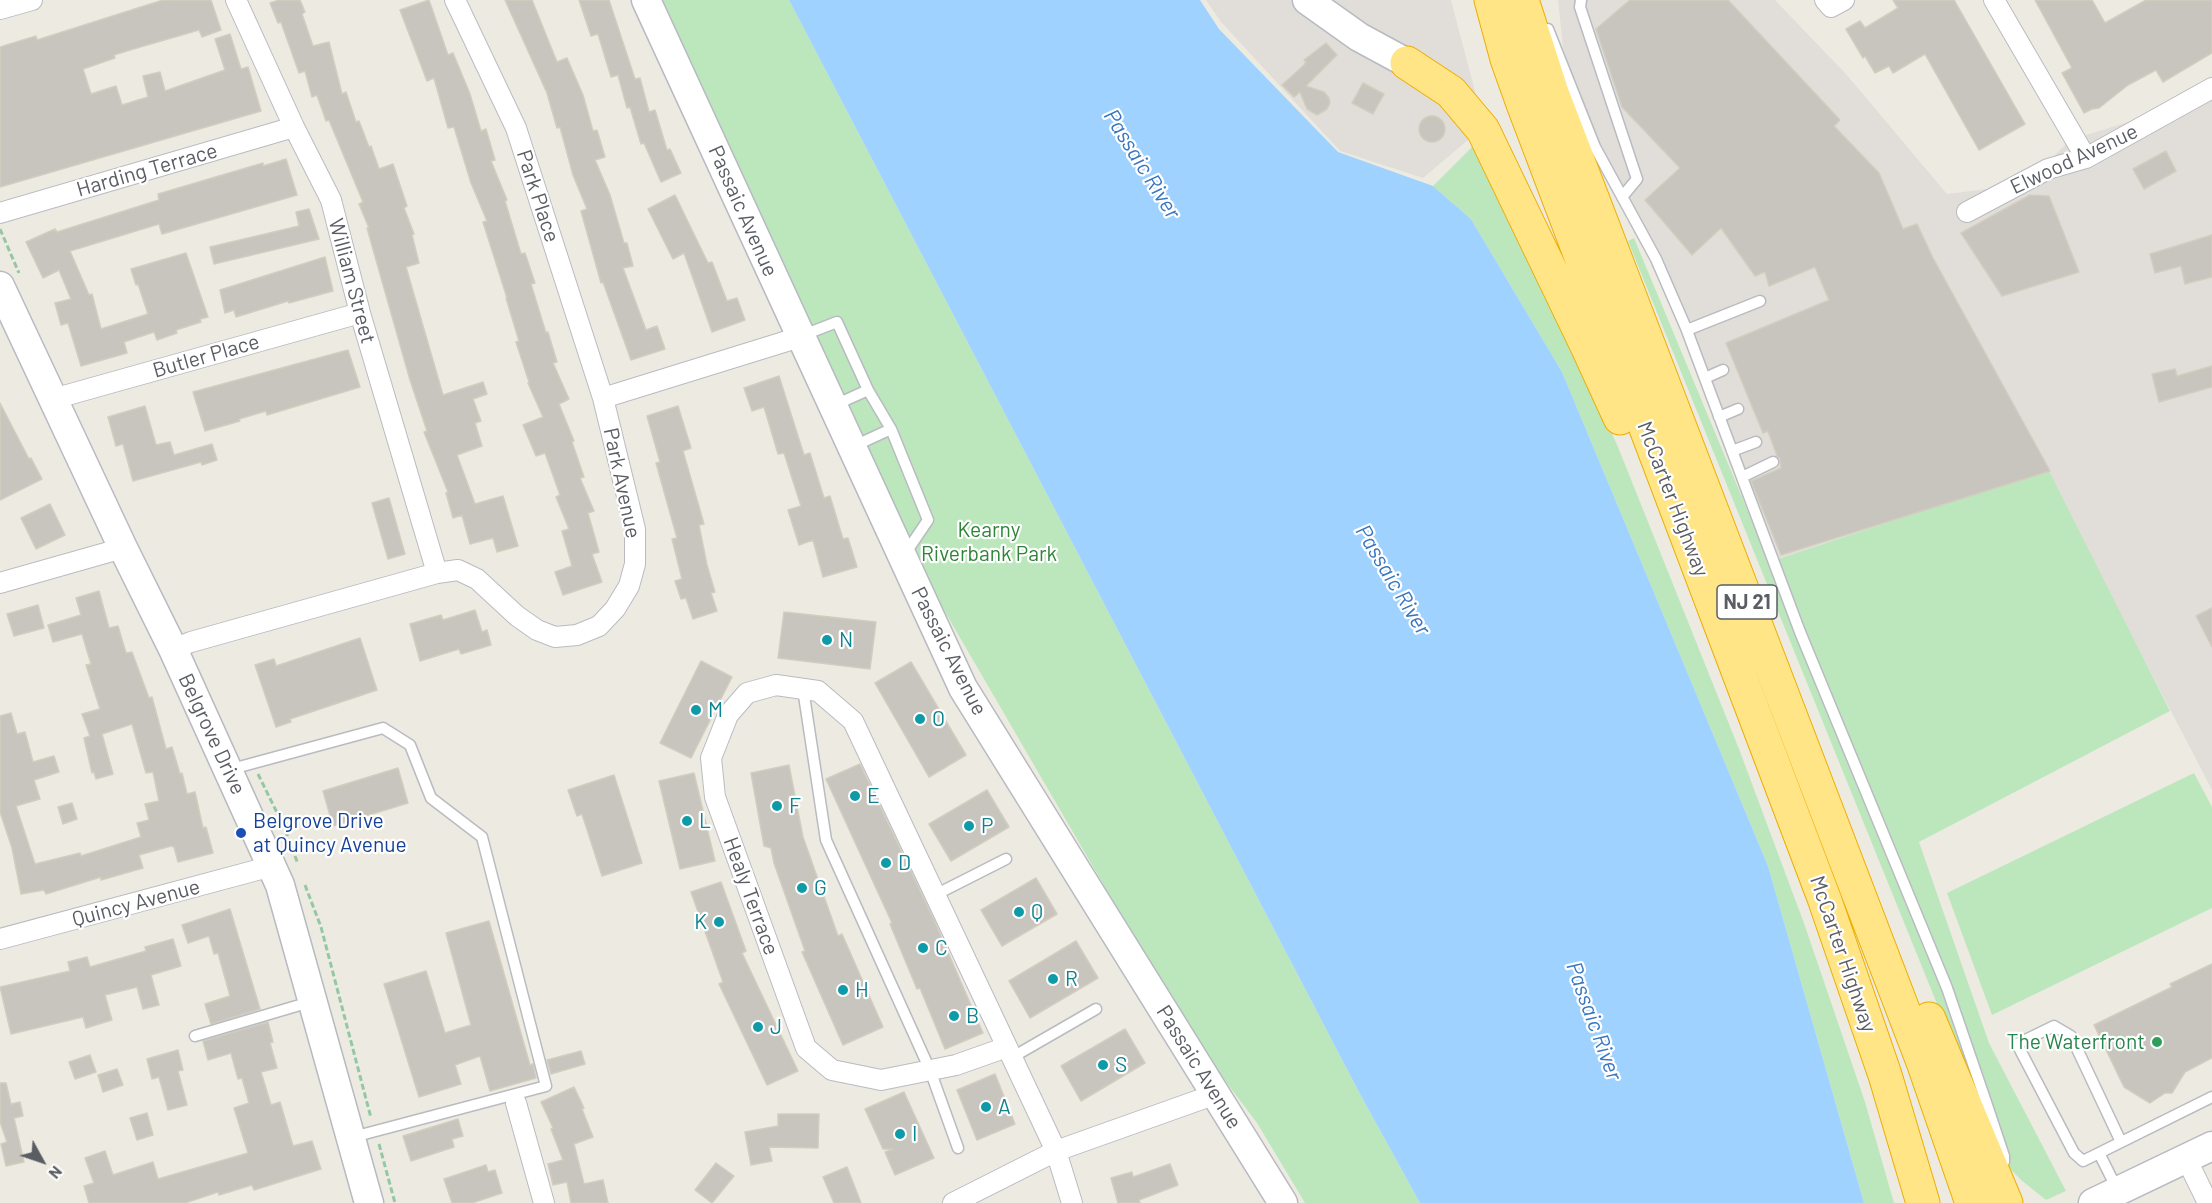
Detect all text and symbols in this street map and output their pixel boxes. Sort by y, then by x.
water label: Passaic River [1098,104,1186,224]
street label: Elwood Avenue [2006,119,2142,199]
street label: Harding Terrace [74,138,220,202]
street label: Passaic Avenue [703,142,783,280]
street label: Park Place [511,147,565,245]
street label: William Street [323,216,381,346]
street label: Butler Place [150,329,262,383]
street label: McCarter Highway [1632,418,1714,580]
street label: Park Avenue [598,426,646,540]
park label: Kearny Riverbank Park [921,517,1057,567]
water label: Passaic River [1350,520,1436,640]
street label: Passaic Avenue [906,582,992,720]
road number: NJ 21 [1717,585,1777,619]
place label: N [839,627,853,653]
marker: N [820,633,834,647]
street label: Belgrove Drive [173,669,251,799]
place label: M [708,697,723,723]
marker: M [689,703,703,717]
place label: O [932,706,945,732]
marker: O [913,712,927,726]
place label: E [867,783,880,809]
marker: E [848,789,862,803]
place label: F [789,793,801,819]
marker: F [770,799,784,813]
place label: Belgrove Drive at Quincy Avenue [253,808,407,858]
place label: L [699,808,711,834]
place label: P [981,813,993,839]
marker: L [680,814,694,828]
marker: P [962,819,976,833]
marker: Belgrove Drive at Quincy Avenue [234,826,248,840]
street label: Healy Terrace [718,833,784,959]
place label: D [898,850,911,876]
marker: D [879,856,893,870]
street label: McCarter Highway [1804,872,1882,1036]
street label: Quincy Avenue [69,874,203,932]
place label: G [814,875,827,901]
marker: G [795,881,809,895]
place label: Q [1031,899,1043,925]
marker: Q [1012,905,1026,919]
place label: K [694,909,707,935]
marker: K [712,915,726,929]
place label: C [935,935,948,961]
marker: C [916,941,930,955]
water label: Passaic River [1560,958,1628,1084]
place label: R [1065,966,1078,992]
marker: R [1046,972,1060,986]
place label: H [855,977,869,1003]
marker: H [836,983,850,997]
street label: Passaic Avenue [1151,1001,1247,1133]
place label: B [966,1003,979,1029]
marker: B [947,1009,961,1023]
place label: J [770,1014,782,1040]
marker: J [751,1020,765,1034]
place label: The Waterfront [2007,1029,2145,1055]
marker: The Waterfront [2150,1035,2164,1049]
place label: S [1115,1052,1127,1078]
marker: S [1096,1058,1110,1072]
place label: A [998,1094,1011,1120]
marker: A [979,1100,993,1114]
place label: I [912,1121,917,1147]
marker: I [893,1127,907,1141]
north arrow [12,1131,72,1191]
text: N [45,1163,67,1183]

